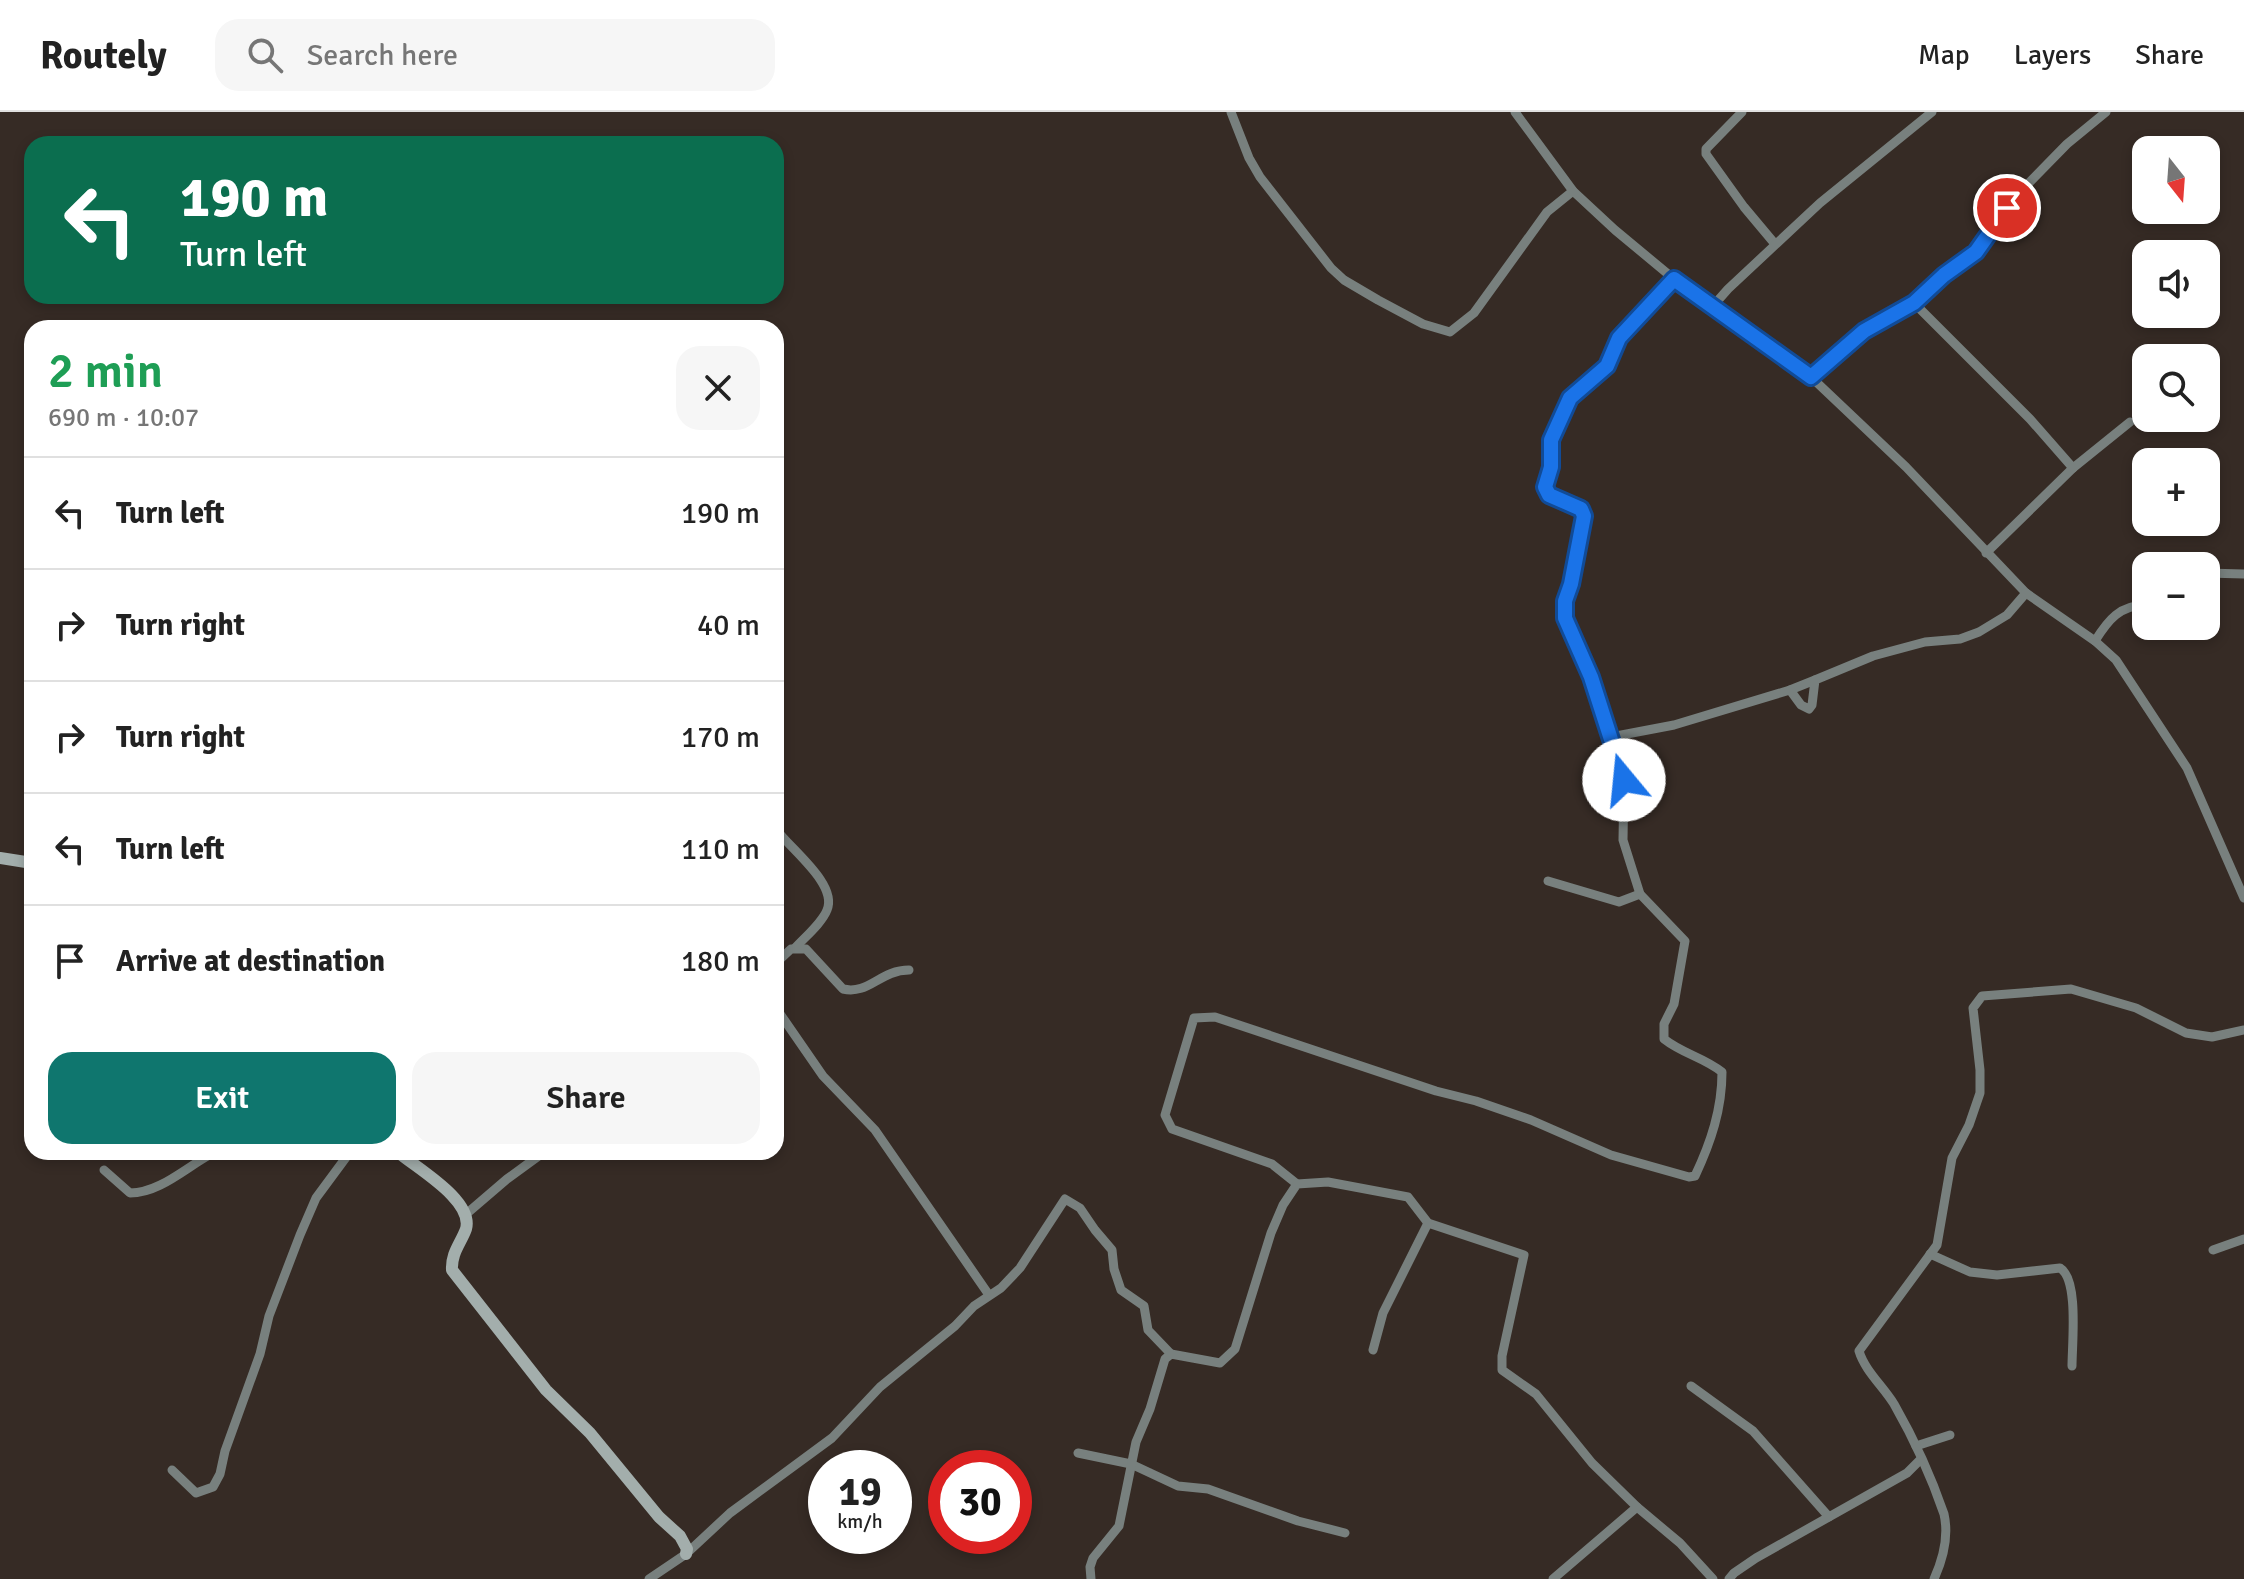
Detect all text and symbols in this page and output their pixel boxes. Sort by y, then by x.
search box [215,19,775,91]
text: Routely [40,32,167,79]
icon: search [243,33,287,77]
text: Search here [307,37,458,74]
text: Map [1918,38,1970,72]
text: Layers [2014,38,2091,72]
text: Share [2135,38,2204,72]
north arrow [2132,136,2220,224]
map controls [2132,136,2220,640]
text: 190 m [180,163,328,232]
icon: left [48,168,152,272]
pin [1973,174,2041,242]
icon: arrive [1985,186,2029,230]
text: Turn left [180,232,307,277]
button: sound [2132,240,2220,328]
text: 2 min [48,342,163,401]
button: search [2132,344,2220,432]
button: close [676,346,760,430]
text: 690 m · 10:07 [48,402,199,434]
button: + [2132,448,2220,536]
icon: left [48,491,92,535]
text: Turn left [116,495,225,532]
text: 190 m [681,495,760,532]
button: − [2132,552,2220,640]
icon: right [48,603,92,647]
text: Turn right [116,607,245,644]
text: 40 m [697,607,760,644]
icon: right [48,715,92,759]
text: Turn right [116,719,245,756]
text: 170 m [681,719,760,756]
position arrow [1582,738,1666,822]
icon: left [48,827,92,871]
text: Turn left [116,831,225,868]
text: 110 m [681,831,760,868]
icon: arrive [48,939,92,983]
text: Arrive at destination [116,943,385,980]
text: 180 m [681,943,760,980]
button: Exit [48,1052,396,1144]
button: Share [412,1052,760,1144]
speed limit sign: 30 [928,1450,1032,1554]
text: 19 [838,1467,882,1517]
text: km/h [837,1509,883,1534]

